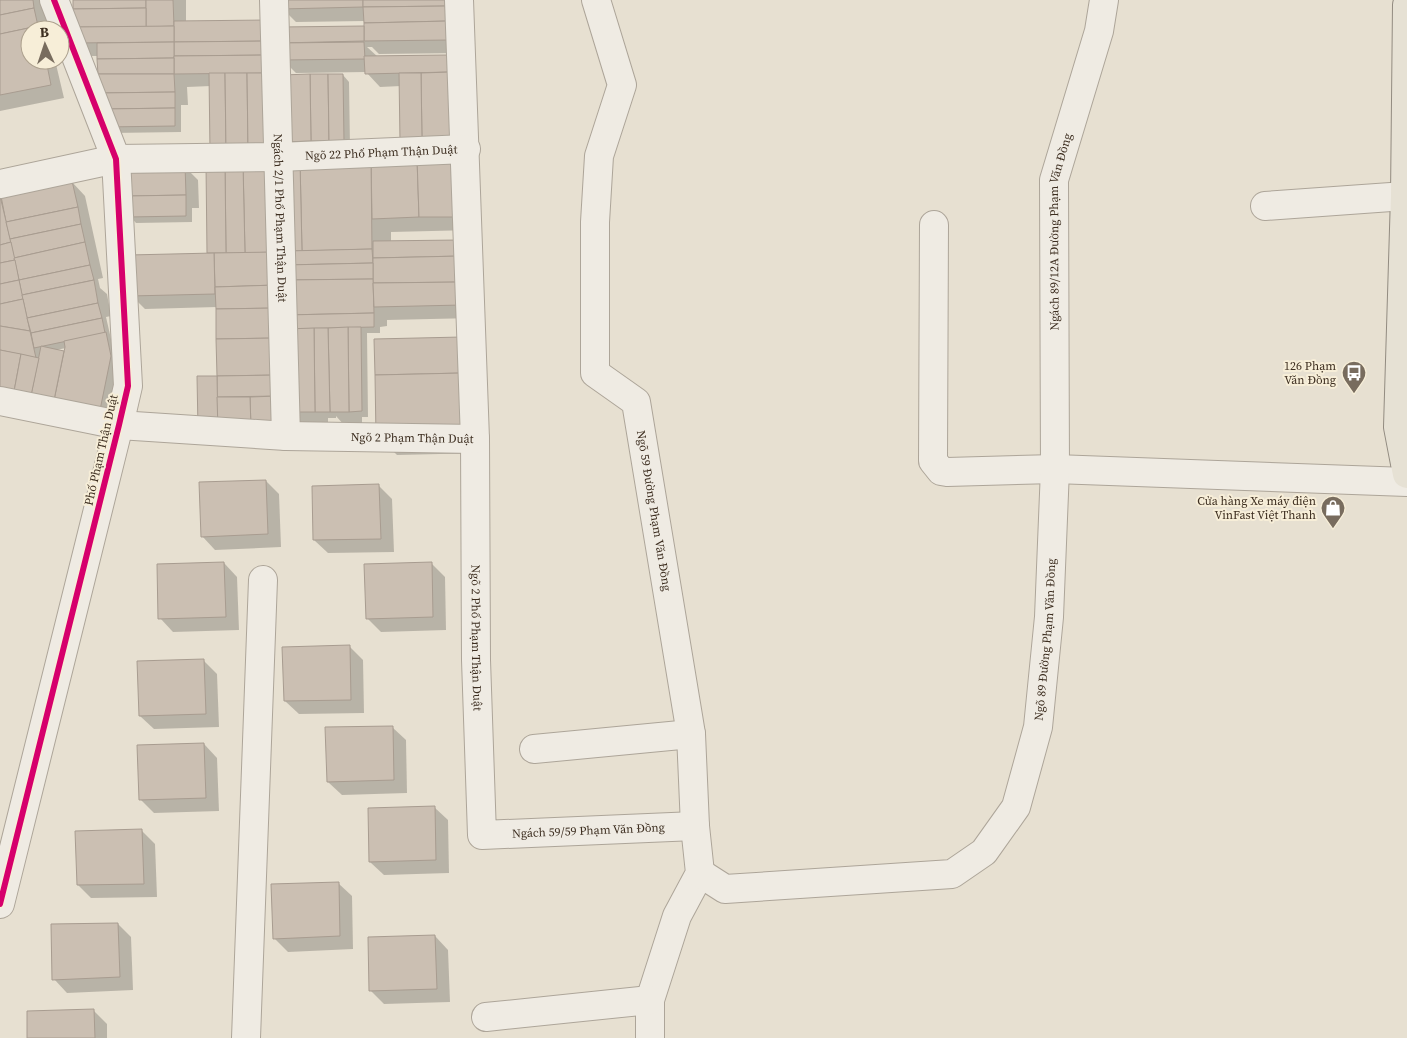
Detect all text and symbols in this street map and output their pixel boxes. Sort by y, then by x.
north arrow [20,20,70,70]
text: B [39,22,49,42]
street label: Ngách 89/12A Đường Phạm Văn Đồng [1045,131,1076,330]
street label: Ngách 2/1 Phố Phạm Thận Duật [270,133,290,303]
street label: Ngõ 22 Phố Phạm Thận Duật [305,141,458,164]
place label: 126 Phạm Văn Đồng [1284,358,1336,388]
bus stop icon: 126 Phạm Văn Đồng [1341,360,1367,394]
street label: Phố Phạm Thận Duật [80,393,122,507]
street label: Ngõ 2 Phạm Thận Duật [351,429,474,447]
street label: Ngõ 59 Đường Phạm Văn Đồng [633,429,675,592]
place label: Cửa hàng Xe máy điện VinFast Việt Thanh [1197,493,1316,523]
shop icon: Cửa hàng Xe máy điện VinFast Việt Thanh [1320,495,1346,529]
street label: Ngõ 89 Đường Phạm Văn Đồng [1031,558,1059,721]
street label: Ngõ 2 Phố Phạm Thận Duật [468,564,486,711]
street label: Ngách 59/59 Phạm Văn Đồng [512,819,665,842]

